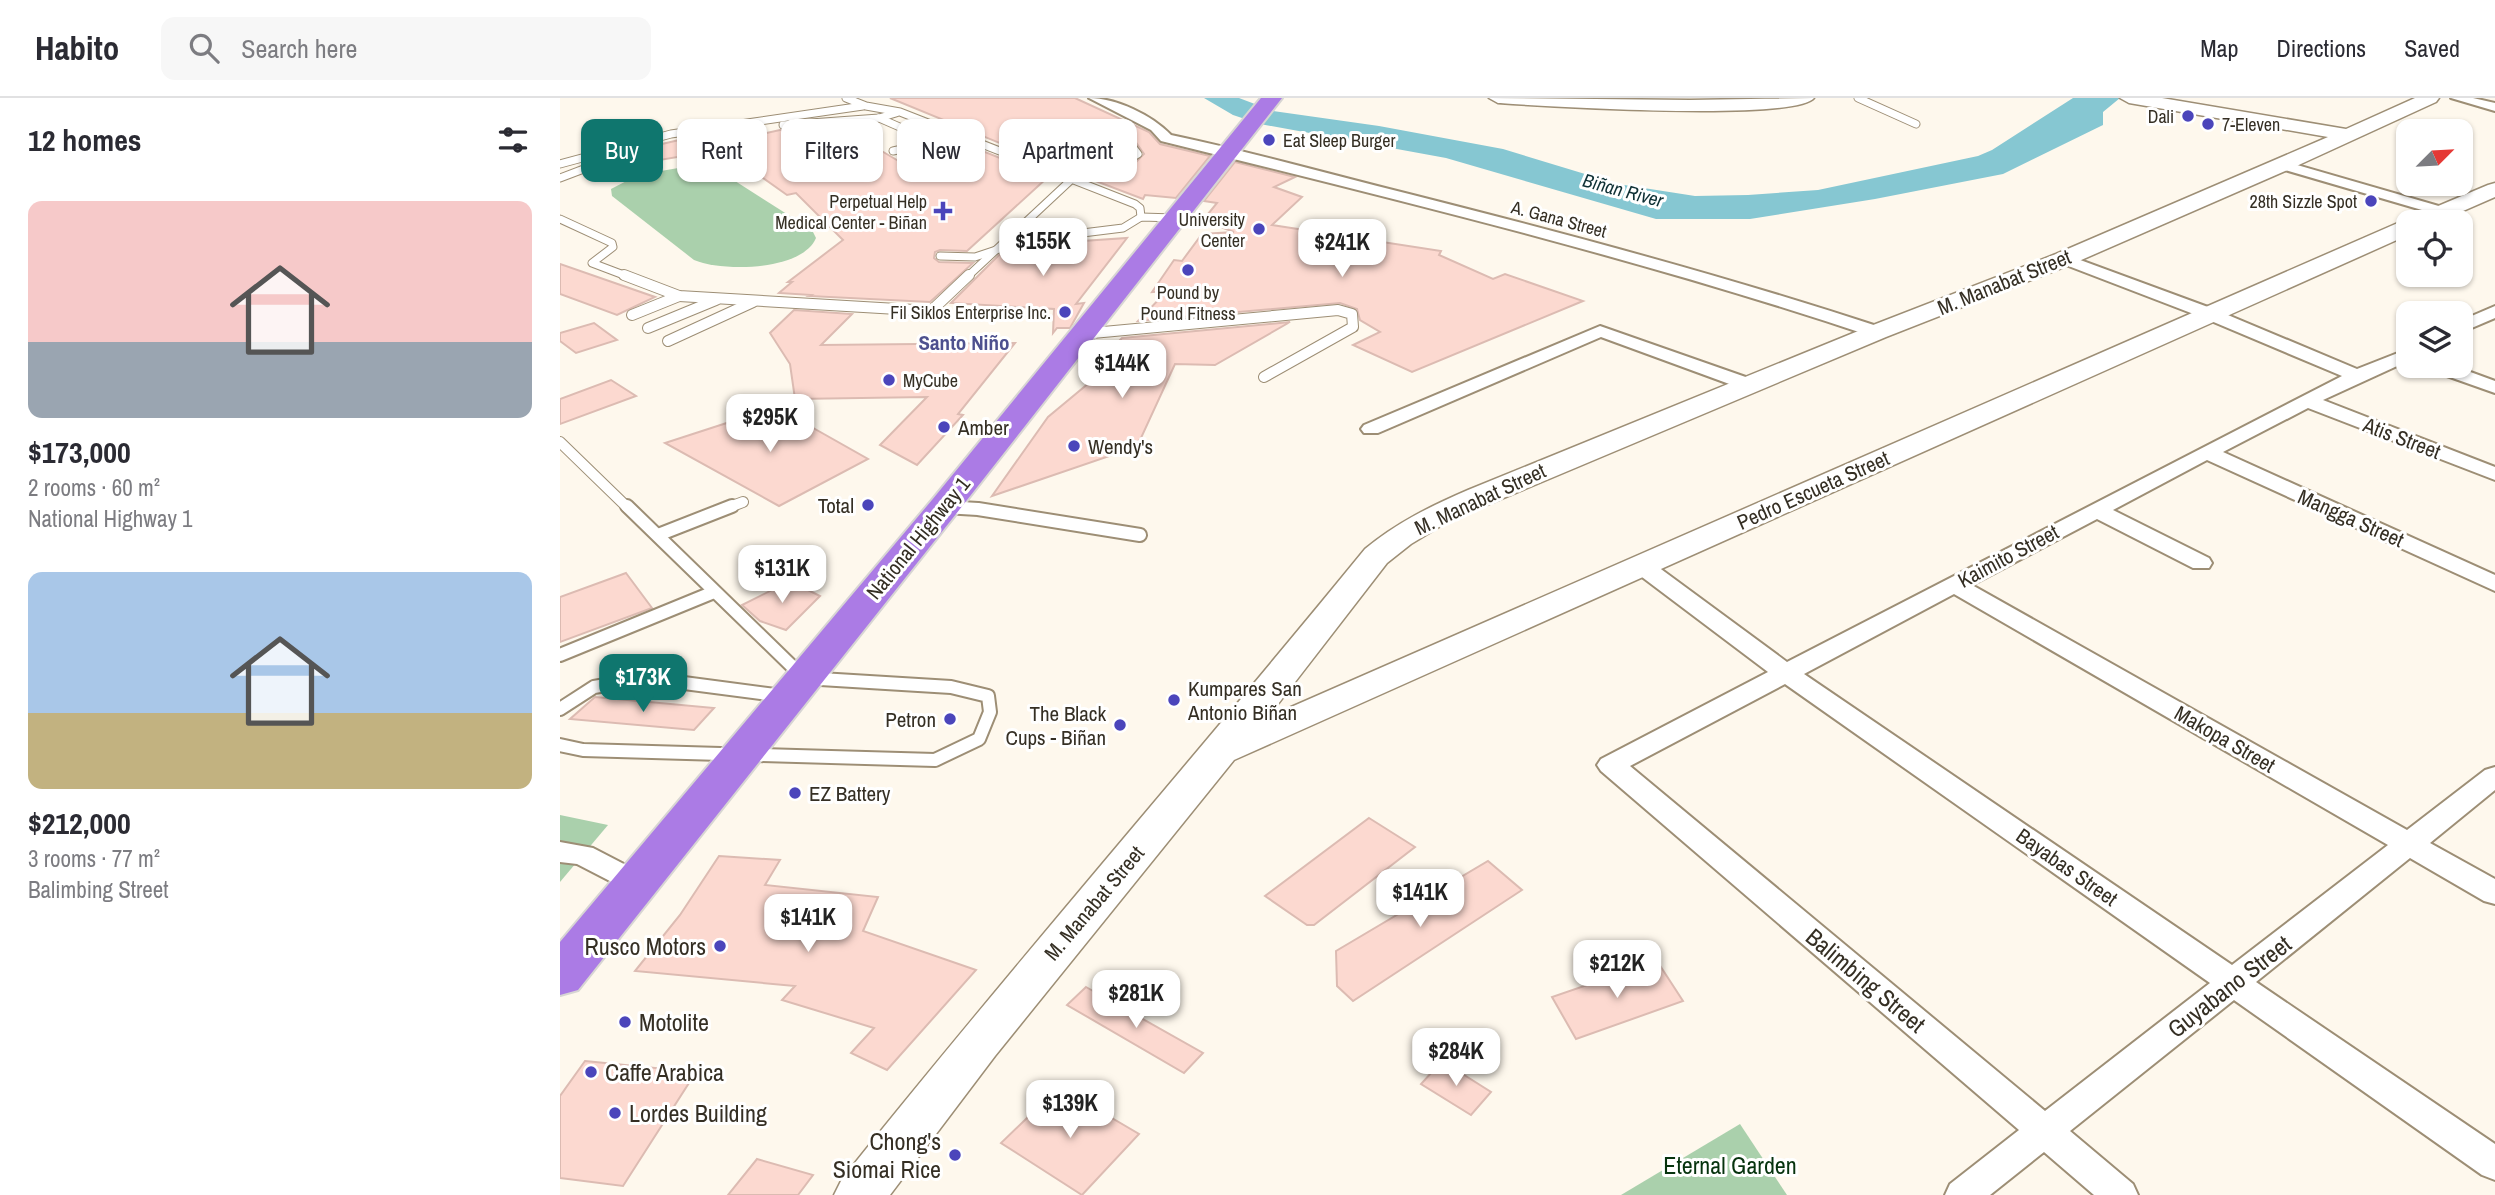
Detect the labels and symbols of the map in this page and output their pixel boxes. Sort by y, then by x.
place label: Dali [2148,104,2174,129]
marker: Dali [2180,108,2196,124]
place label: 7-Eleven [2222,112,2280,137]
marker: 7-Eleven [2200,116,2216,132]
north arrow [2396,119,2473,196]
place label: Eat Sleep Burger [1283,128,1395,153]
marker: Eat Sleep Burger [1261,132,1277,148]
water label: Biñan River [1580,167,1667,213]
place label: Perpetual Help Medical Center - Biñan [775,189,927,235]
place label: 28th Sizzle Spot [2250,189,2357,214]
marker: 28th Sizzle Spot [2363,193,2379,209]
street label: A. Gana Street [1508,194,1609,244]
marker: Perpetual Help Medical Center - Biñan [933,201,953,221]
place label: University Center [1179,207,1246,253]
pin: $155K [994,218,1092,278]
pin: $241K [1293,220,1391,279]
marker: University Center [1251,221,1267,237]
street label: M. Manabat Street [1933,242,2075,322]
marker: Pound by Pound Fitness [1180,262,1196,278]
place label: Pound by Pound Fitness [1140,280,1236,326]
place label: Fil Siklos Enterprise Inc. [890,300,1051,325]
marker: Fil Siklos Enterprise Inc. [1057,304,1073,320]
district label: Santo Niño [919,328,1009,357]
pin: $144K [1073,341,1171,400]
place label: MyCube [903,368,958,393]
marker: MyCube [881,372,897,388]
pin: $295K [721,394,819,454]
street label: Atis Street [2358,410,2445,466]
place label: Amber [957,413,1009,442]
marker: Amber [936,419,952,435]
place label: Wendy's [1088,432,1153,461]
marker: Wendy's [1066,438,1082,454]
street label: Pedro Escueta Street [1732,443,1894,537]
street label: M. Manabat Street [1410,456,1551,542]
street label: National Highway 1 [859,470,977,606]
street label: Mangga Street [2294,482,2409,554]
place label: Total [818,491,854,520]
marker: Total [860,497,876,513]
street label: Kaimito Street [1953,517,2064,595]
pin: $131K [733,546,831,605]
pin: $173K [594,654,692,714]
place label: Kumpares San Antonio Biñan [1187,674,1302,727]
marker: Kumpares San Antonio Biñan [1166,692,1182,708]
street label: Makopa Street [2169,698,2281,780]
place label: The Black Cups - Biñan [1005,699,1106,752]
place label: Petron [885,705,936,734]
marker: Petron [942,711,958,727]
marker: The Black Cups - Biñan [1112,717,1128,733]
place label: EZ Battery [809,779,891,808]
marker: EZ Battery [787,785,803,801]
street label: Bayabas Street [2010,821,2124,913]
street label: M. Manabat Street [1037,839,1151,967]
pin: $141K [1371,870,1469,929]
pin: $141K [759,894,857,954]
street label: Balimbing Street [1800,921,1933,1040]
street label: Guyabano Street [2161,927,2298,1044]
place label: Rusco Motors [585,930,706,962]
marker: Rusco Motors [712,938,728,954]
pin: $212K [1568,940,1666,1000]
pin: $281K [1087,970,1185,1030]
place label: Motolite [639,1006,709,1038]
marker: Motolite [617,1014,633,1030]
pin: $284K [1407,1028,1505,1088]
place label: Caffe Arabica [605,1056,724,1088]
marker: Caffe Arabica [583,1064,599,1080]
pin: $139K [1021,1080,1119,1140]
place label: Lordes Building [629,1097,767,1129]
marker: Lordes Building [607,1105,623,1121]
place label: Chong's Siomai Rice [833,1125,941,1185]
marker: Chong's Siomai Rice [947,1147,963,1163]
park label: Eternal Garden [1663,1149,1797,1181]

